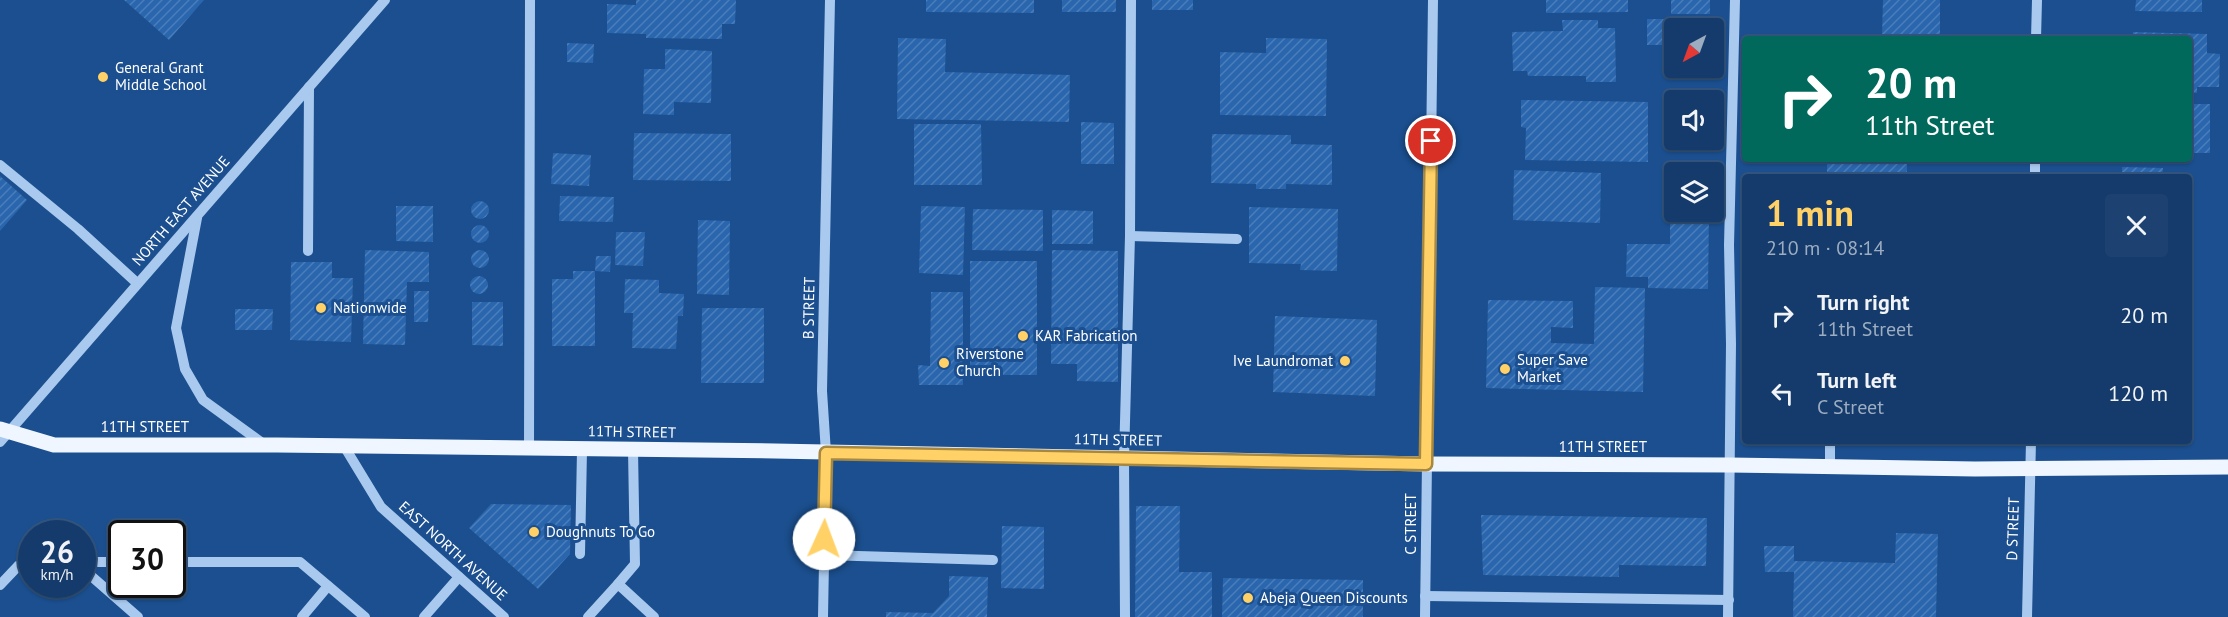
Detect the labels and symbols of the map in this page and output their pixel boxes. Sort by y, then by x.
north arrow [1664,18,1724,78]
place label: General Grant Middle School [115,58,207,94]
marker: General Grant Middle School [96,70,110,84]
pin [1405,115,1456,166]
street label: NORTH EAST AVENUE [128,152,234,270]
street label: B STREET [798,276,819,339]
place label: Nationwide [333,298,407,317]
marker: Nationwide [314,301,328,315]
place label: KAR Fabrication [1035,326,1137,345]
marker: KAR Fabrication [1016,329,1030,343]
place label: Riverstone Church [956,344,1024,380]
place label: Super Save Market [1517,350,1588,386]
place label: Ive Laundromat [1233,351,1333,370]
marker: Ive Laundromat [1338,354,1352,368]
marker: Riverstone Church [937,356,951,370]
marker: Super Save Market [1498,362,1512,376]
street label: 11TH STREET [101,417,190,436]
street label: 11TH STREET [588,421,677,442]
street label: 11TH STREET [1074,429,1163,450]
street label: 11TH STREET [1559,437,1648,456]
street label: C STREET [1401,493,1420,555]
street label: D STREET [2002,496,2023,561]
street label: EAST NORTH AVENUE [395,497,511,604]
position arrow [792,507,856,571]
speed limit sign: 30 [108,520,186,598]
place label: Doughnuts To Go [546,522,655,541]
marker: Doughnuts To Go [527,525,541,539]
place label: Abeja Queen Discounts [1260,588,1408,607]
marker: Abeja Queen Discounts [1241,591,1255,605]

